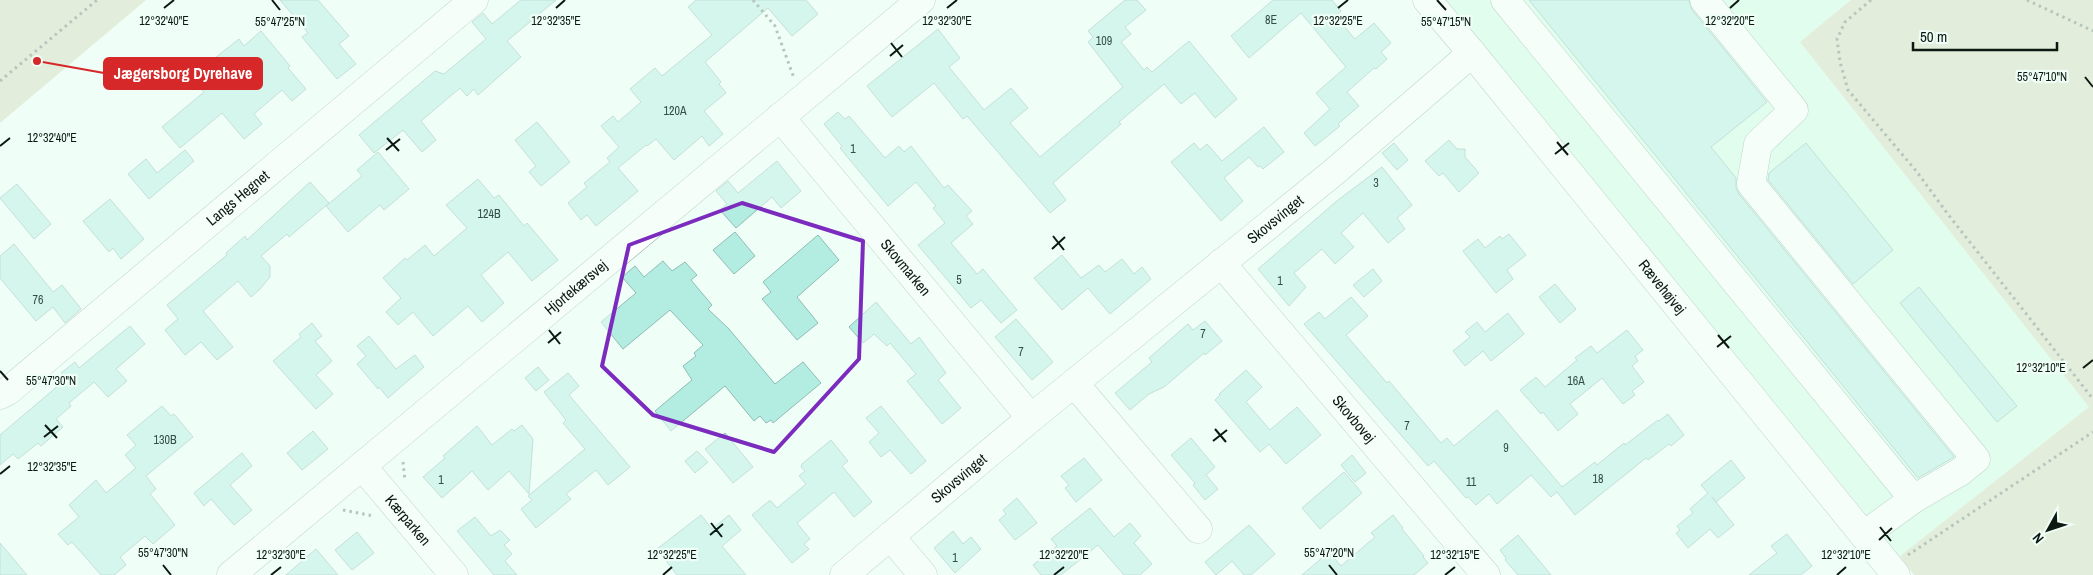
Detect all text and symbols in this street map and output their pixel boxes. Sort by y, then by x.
house number: 8E [1265,12,1277,28]
text: 12°32'40"E [139,13,189,29]
text: 12°32'35"E [531,13,581,29]
text: 12°32'30"E [922,13,972,29]
text: 12°32'25"E [1313,13,1363,29]
text: 12°32'20"E [1705,13,1755,29]
text: 55°47'25"N [255,14,305,30]
text: 55°47'15"N [1421,14,1471,30]
scale bar [1913,20,2057,52]
text: 50 m [1920,26,1947,47]
house number: 109 [1096,33,1112,49]
callout: Jægersborg Dyrehave [104,58,262,89]
text: Jægersborg Dyrehave [114,62,252,84]
text: 55°47'10"N [2017,69,2067,85]
house number: 120A [664,103,687,119]
text: 12°32'40"E [27,130,77,146]
house number: 1 [850,141,856,157]
street label: Langs Hegnet [201,165,274,230]
house number: 3 [1373,175,1379,191]
street label: Skovsvinget [1242,190,1308,248]
house number: 124B [478,206,501,222]
street label: Skovmarken [876,234,936,300]
street label: Hjortekærsvej [540,255,612,320]
street label: Rævehøjvej [1634,255,1691,319]
house number: 5 [956,272,962,288]
house number: 1 [1277,273,1283,289]
house number: 76 [33,292,43,308]
house number: 7 [1200,326,1206,342]
house number: 7 [1018,344,1024,360]
text: 12°32'10"E [2016,360,2066,376]
text: 55°47'30"N [26,373,76,389]
house number: 16A [1567,373,1585,389]
street label: Skovbovej [1328,390,1380,447]
house number: 7 [1404,418,1410,434]
house number: 130B [154,432,177,448]
house number: 9 [1503,440,1509,456]
street label: Skovsvinget [926,448,991,508]
text: 12°32'35"E [27,459,77,475]
house number: 18 [1593,471,1603,487]
house number: 1 [438,472,444,488]
house number: 11 [1466,474,1477,490]
street label: Kærparken [381,490,436,550]
north arrow [2023,505,2073,555]
text: N [2028,529,2048,547]
text: 55°47'30"N [138,545,188,561]
text: 55°47'20"N [1304,545,1354,561]
text: 12°32'30"E [256,547,306,563]
text: 12°32'25"E [647,547,697,563]
text: 12°32'20"E [1039,547,1089,563]
text: 12°32'15"E [1430,547,1480,563]
text: 12°32'10"E [1821,547,1871,563]
house number: 1 [952,550,958,566]

